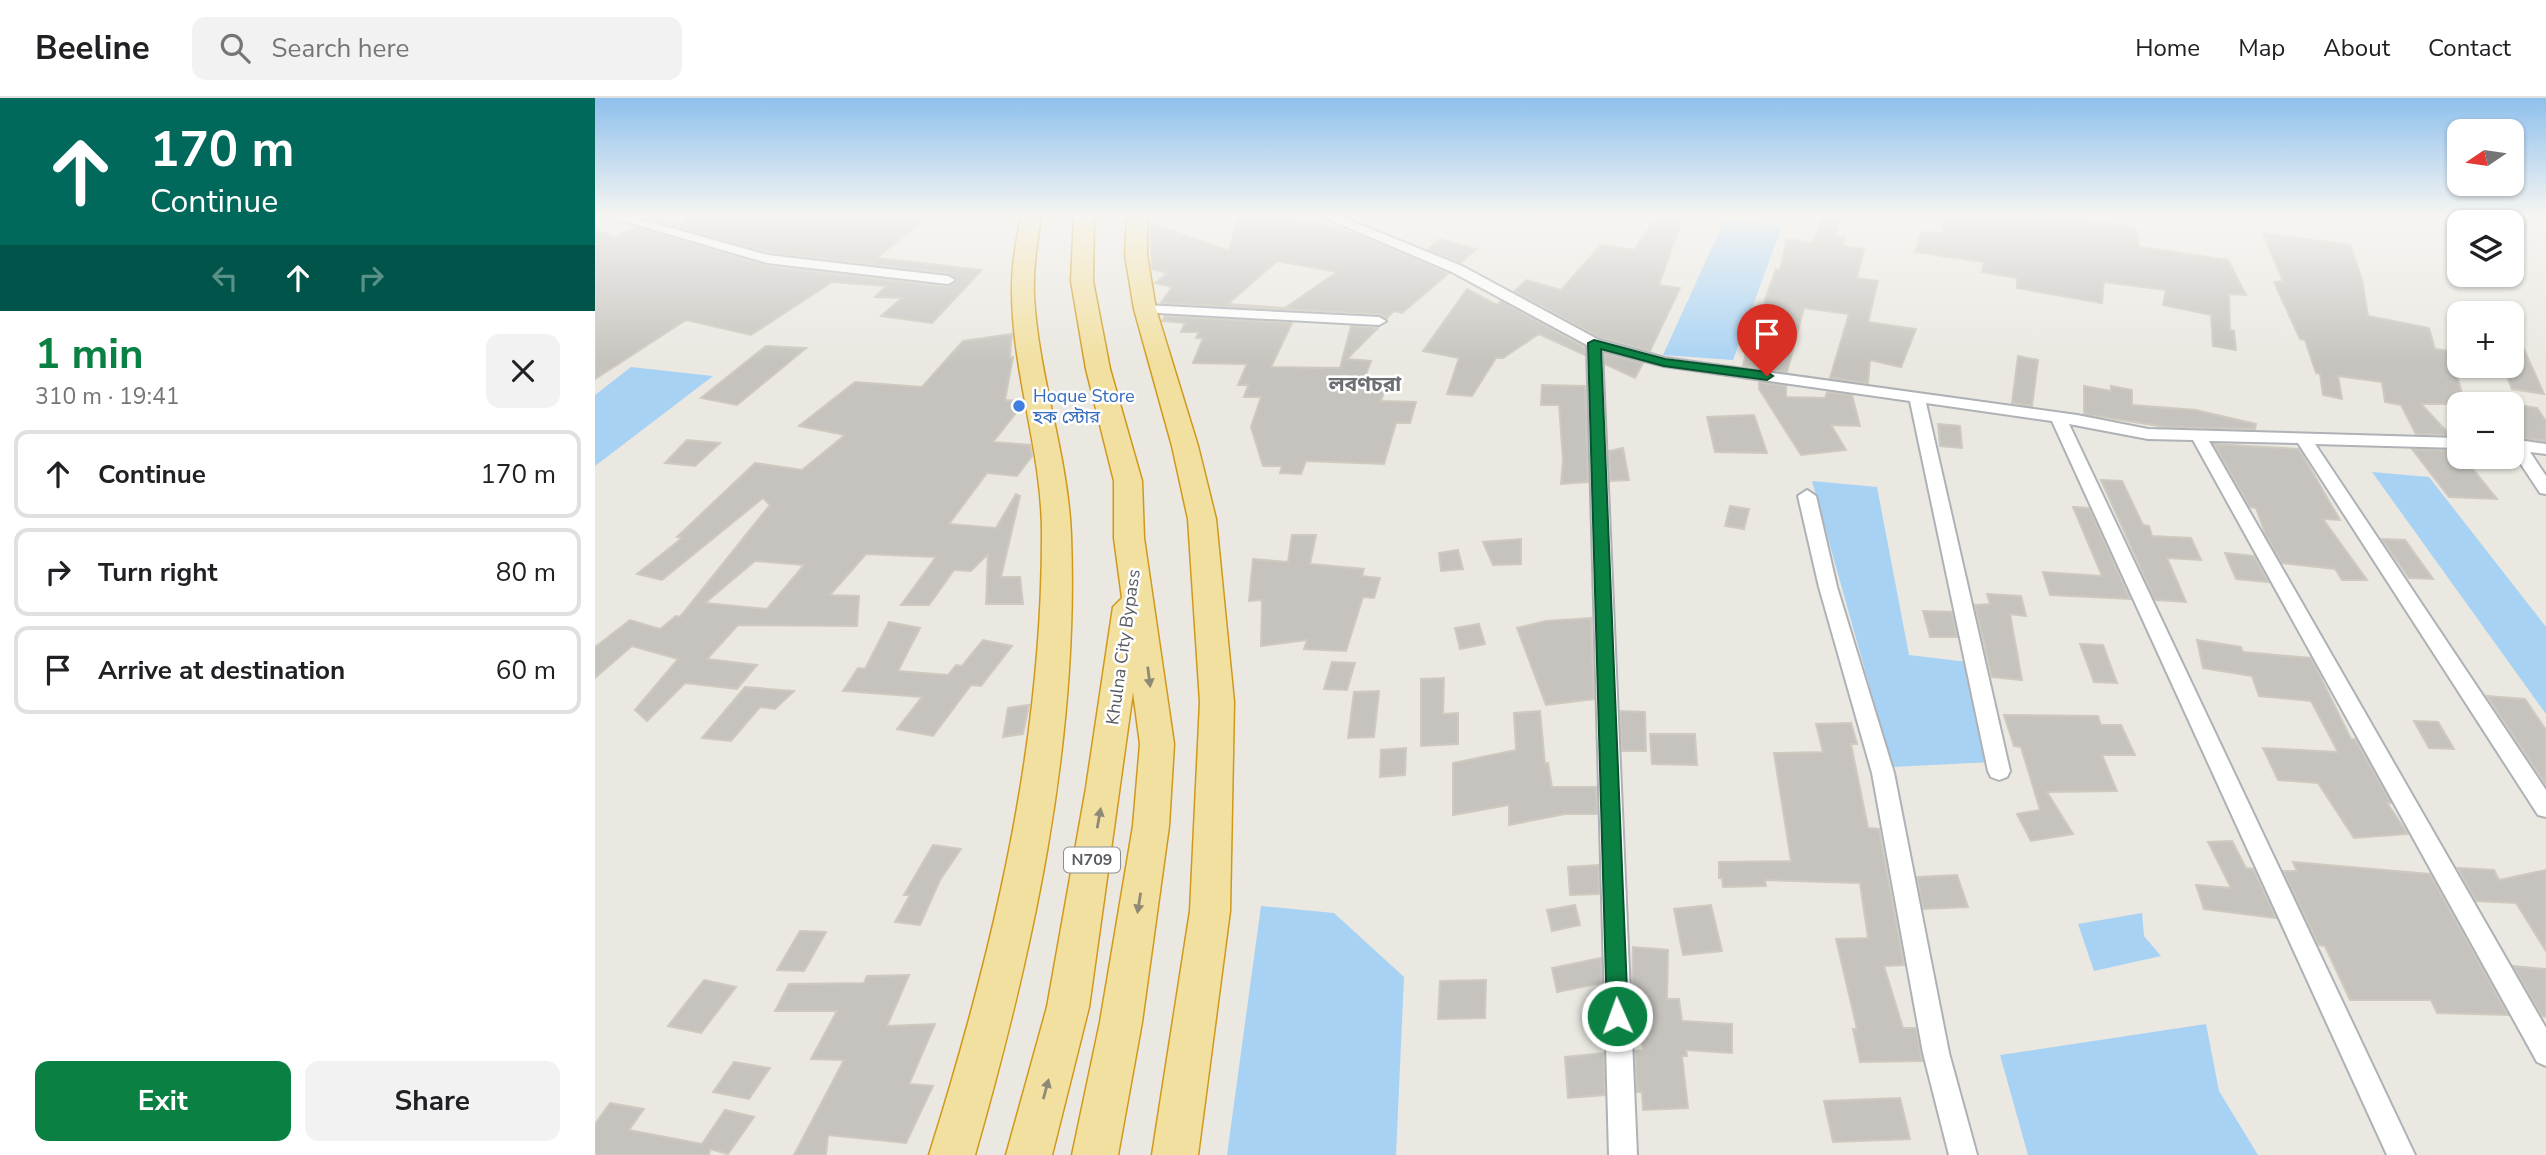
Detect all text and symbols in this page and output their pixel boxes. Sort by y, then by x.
search box [192,17,682,80]
text: Beeline [35,26,150,71]
icon: search [216,29,254,67]
text: Search here [272,31,409,66]
text: Home [2135,32,2200,64]
text: Map [2238,32,2285,64]
text: About [2323,32,2390,64]
text: Contact [2428,32,2511,64]
text: 170 m [150,116,294,183]
north arrow [2447,119,2523,196]
map controls [2447,119,2524,469]
icon: ahead [35,126,126,217]
text: Continue [150,180,278,223]
button: layers [2447,210,2524,287]
icon: left [206,259,244,297]
icon: ahead [279,259,317,297]
icon: right [352,259,390,297]
button: + [2447,301,2524,378]
pin [1737,304,1797,376]
icon: arrive [1748,315,1786,353]
text: 1 min [35,326,144,383]
button: close [486,334,560,408]
district label: লবণচরা [1328,370,1402,398]
text: 310 m · 19:41 [35,381,180,412]
place label: Hoque Store হক স্টোর [1032,384,1135,429]
button: − [2447,392,2524,469]
marker: Hoque Store হক স্টোর [1011,398,1027,414]
icon: ahead [39,455,77,493]
text: Continue [98,457,206,492]
text: 170 m [480,457,556,492]
icon: right [39,553,77,591]
text: Turn right [98,555,217,590]
text: 80 m [496,555,556,590]
street label: Khulna City Bypass [1100,568,1146,726]
icon: arrive [39,651,77,689]
text: Arrive at destination [98,653,345,688]
text: 60 m [496,653,556,688]
one-way arrow [1143,666,1154,688]
one-way arrow [1094,807,1105,829]
road number: N709 [1064,848,1120,873]
one-way arrow [1133,892,1144,914]
position arrow [1580,979,1654,1053]
button: Exit [35,1061,291,1141]
button: Share [305,1061,560,1141]
one-way arrow [1041,1078,1052,1100]

